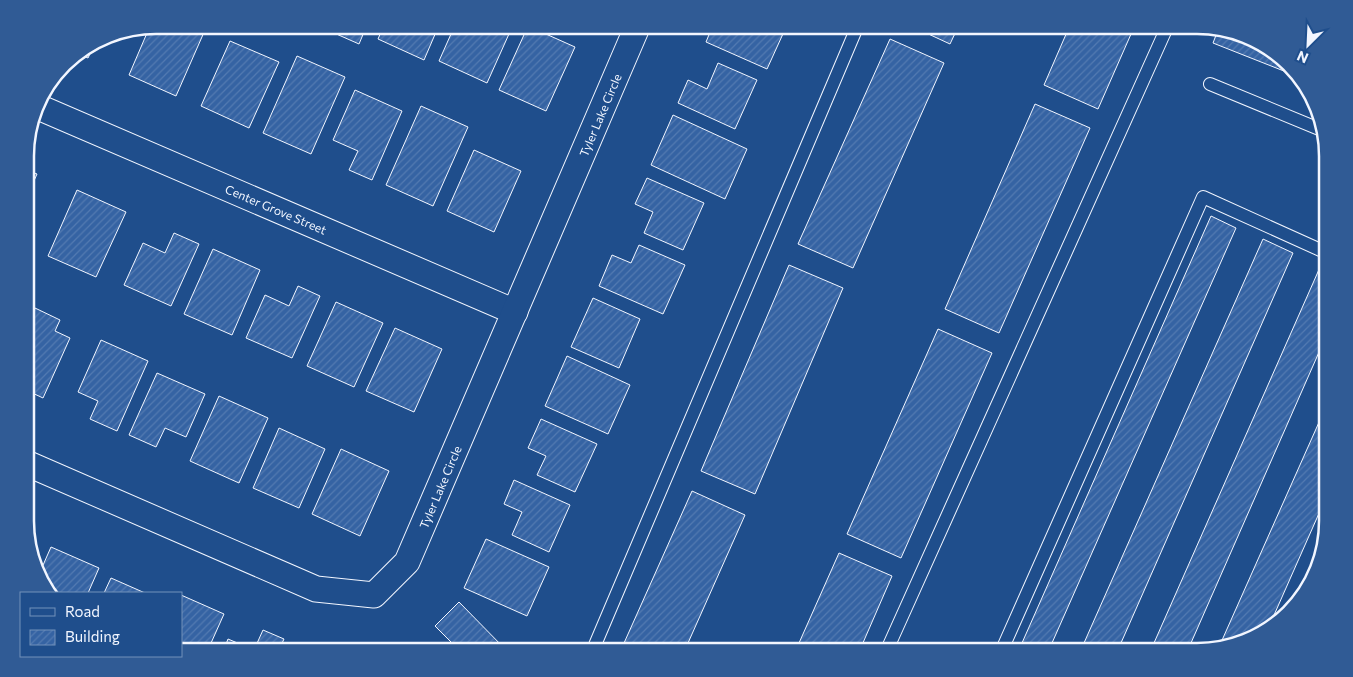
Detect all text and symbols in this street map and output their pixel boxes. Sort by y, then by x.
north arrow [1283,20,1333,70]
text: N [1294,47,1311,67]
street label: Tyler Lake Circle [576,71,624,159]
street label: Center Grove Street [223,181,329,237]
street label: Tyler Lake Circle [416,443,464,531]
legend [20,592,182,657]
text: Road [65,602,100,620]
text: Building [65,627,120,645]

